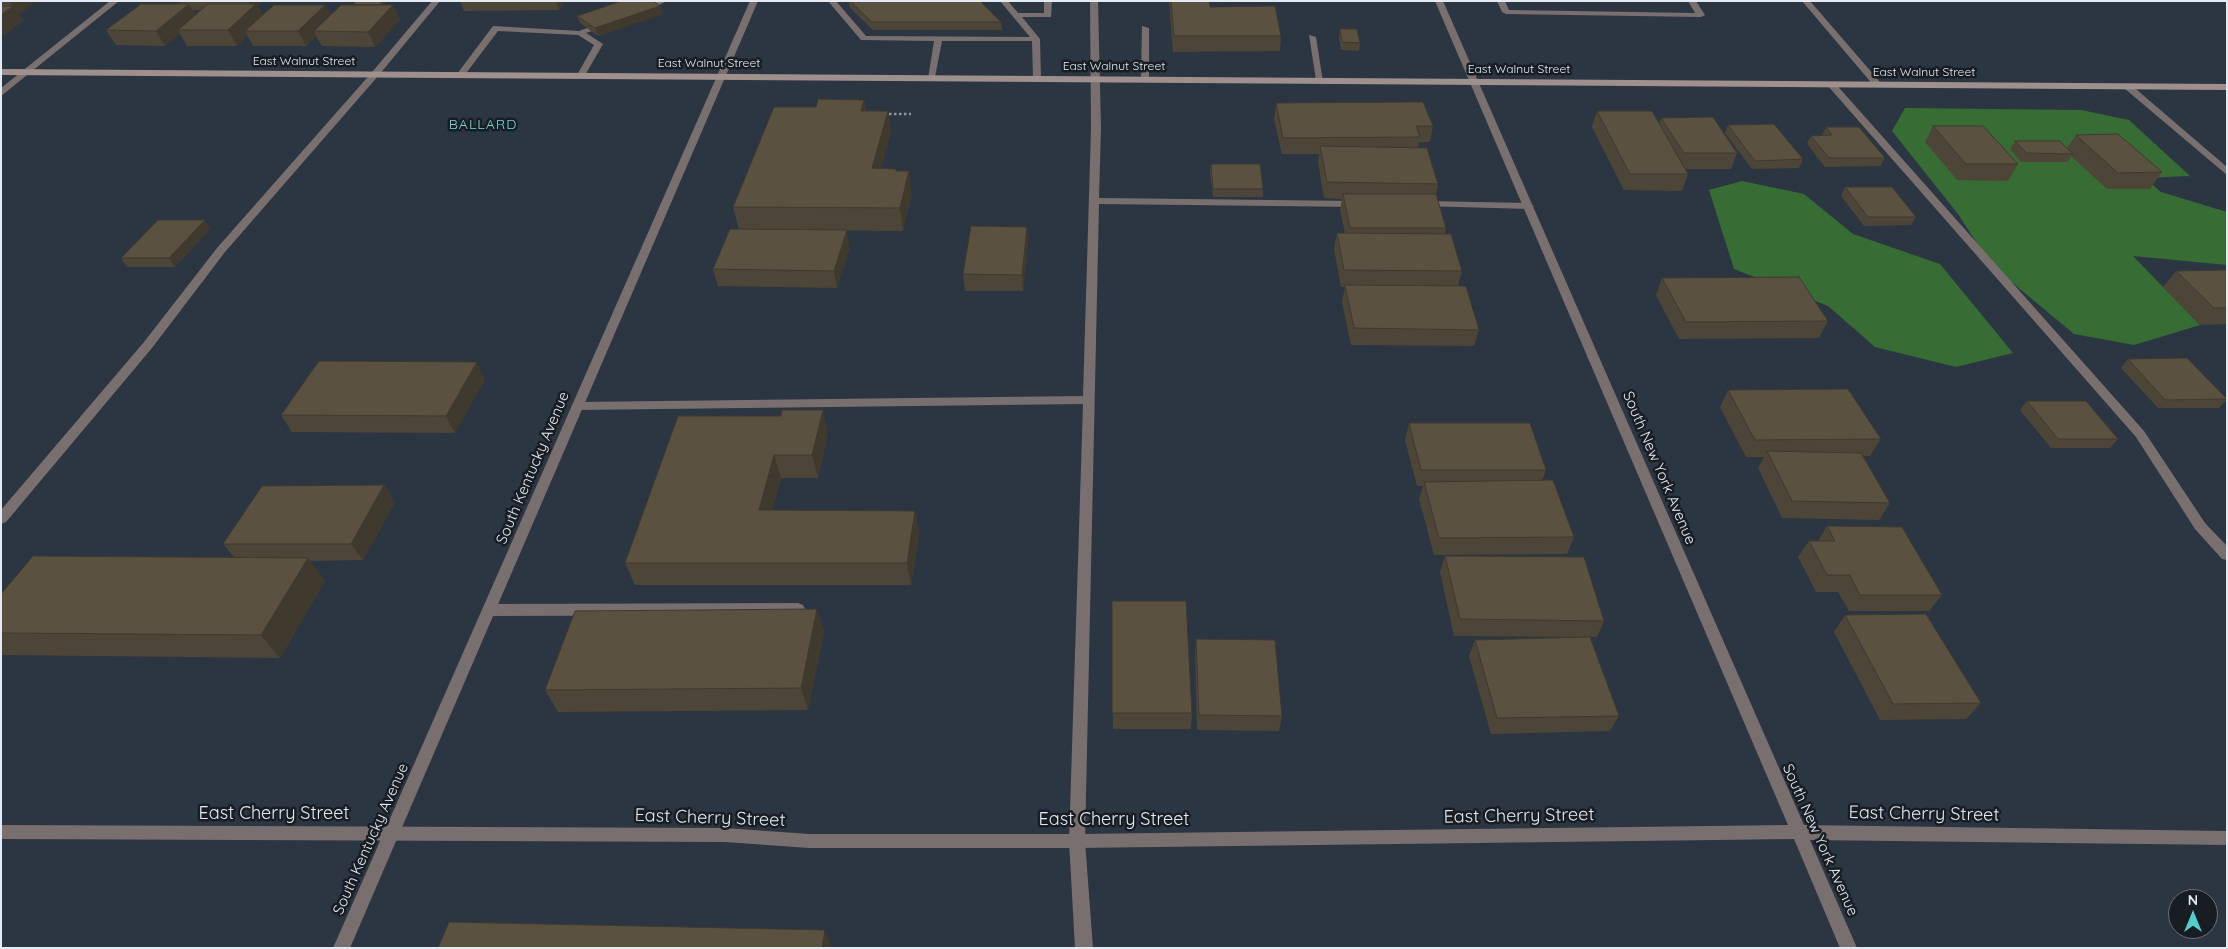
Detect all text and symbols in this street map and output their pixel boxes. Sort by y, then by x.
street label: East Walnut Street [253,54,355,68]
street label: East Walnut Street [658,56,760,70]
street label: East Walnut Street [1063,59,1165,73]
street label: East Walnut Street [1468,62,1570,76]
street label: East Walnut Street [1873,65,1975,79]
district label: BALLARD [448,117,518,133]
street label: South Kentucky Avenue [493,389,573,547]
street label: South New York Avenue [1619,389,1699,547]
street label: South Kentucky Avenue [329,760,413,918]
street label: South New York Avenue [1778,761,1862,919]
street label: East Cherry Street [1848,802,2000,826]
street label: East Cherry Street [199,803,349,825]
street label: East Cherry Street [1443,804,1595,828]
street label: East Cherry Street [634,805,786,831]
street label: East Cherry Street [1039,809,1189,831]
north arrow [2168,889,2218,939]
text: N [2188,891,2198,909]

